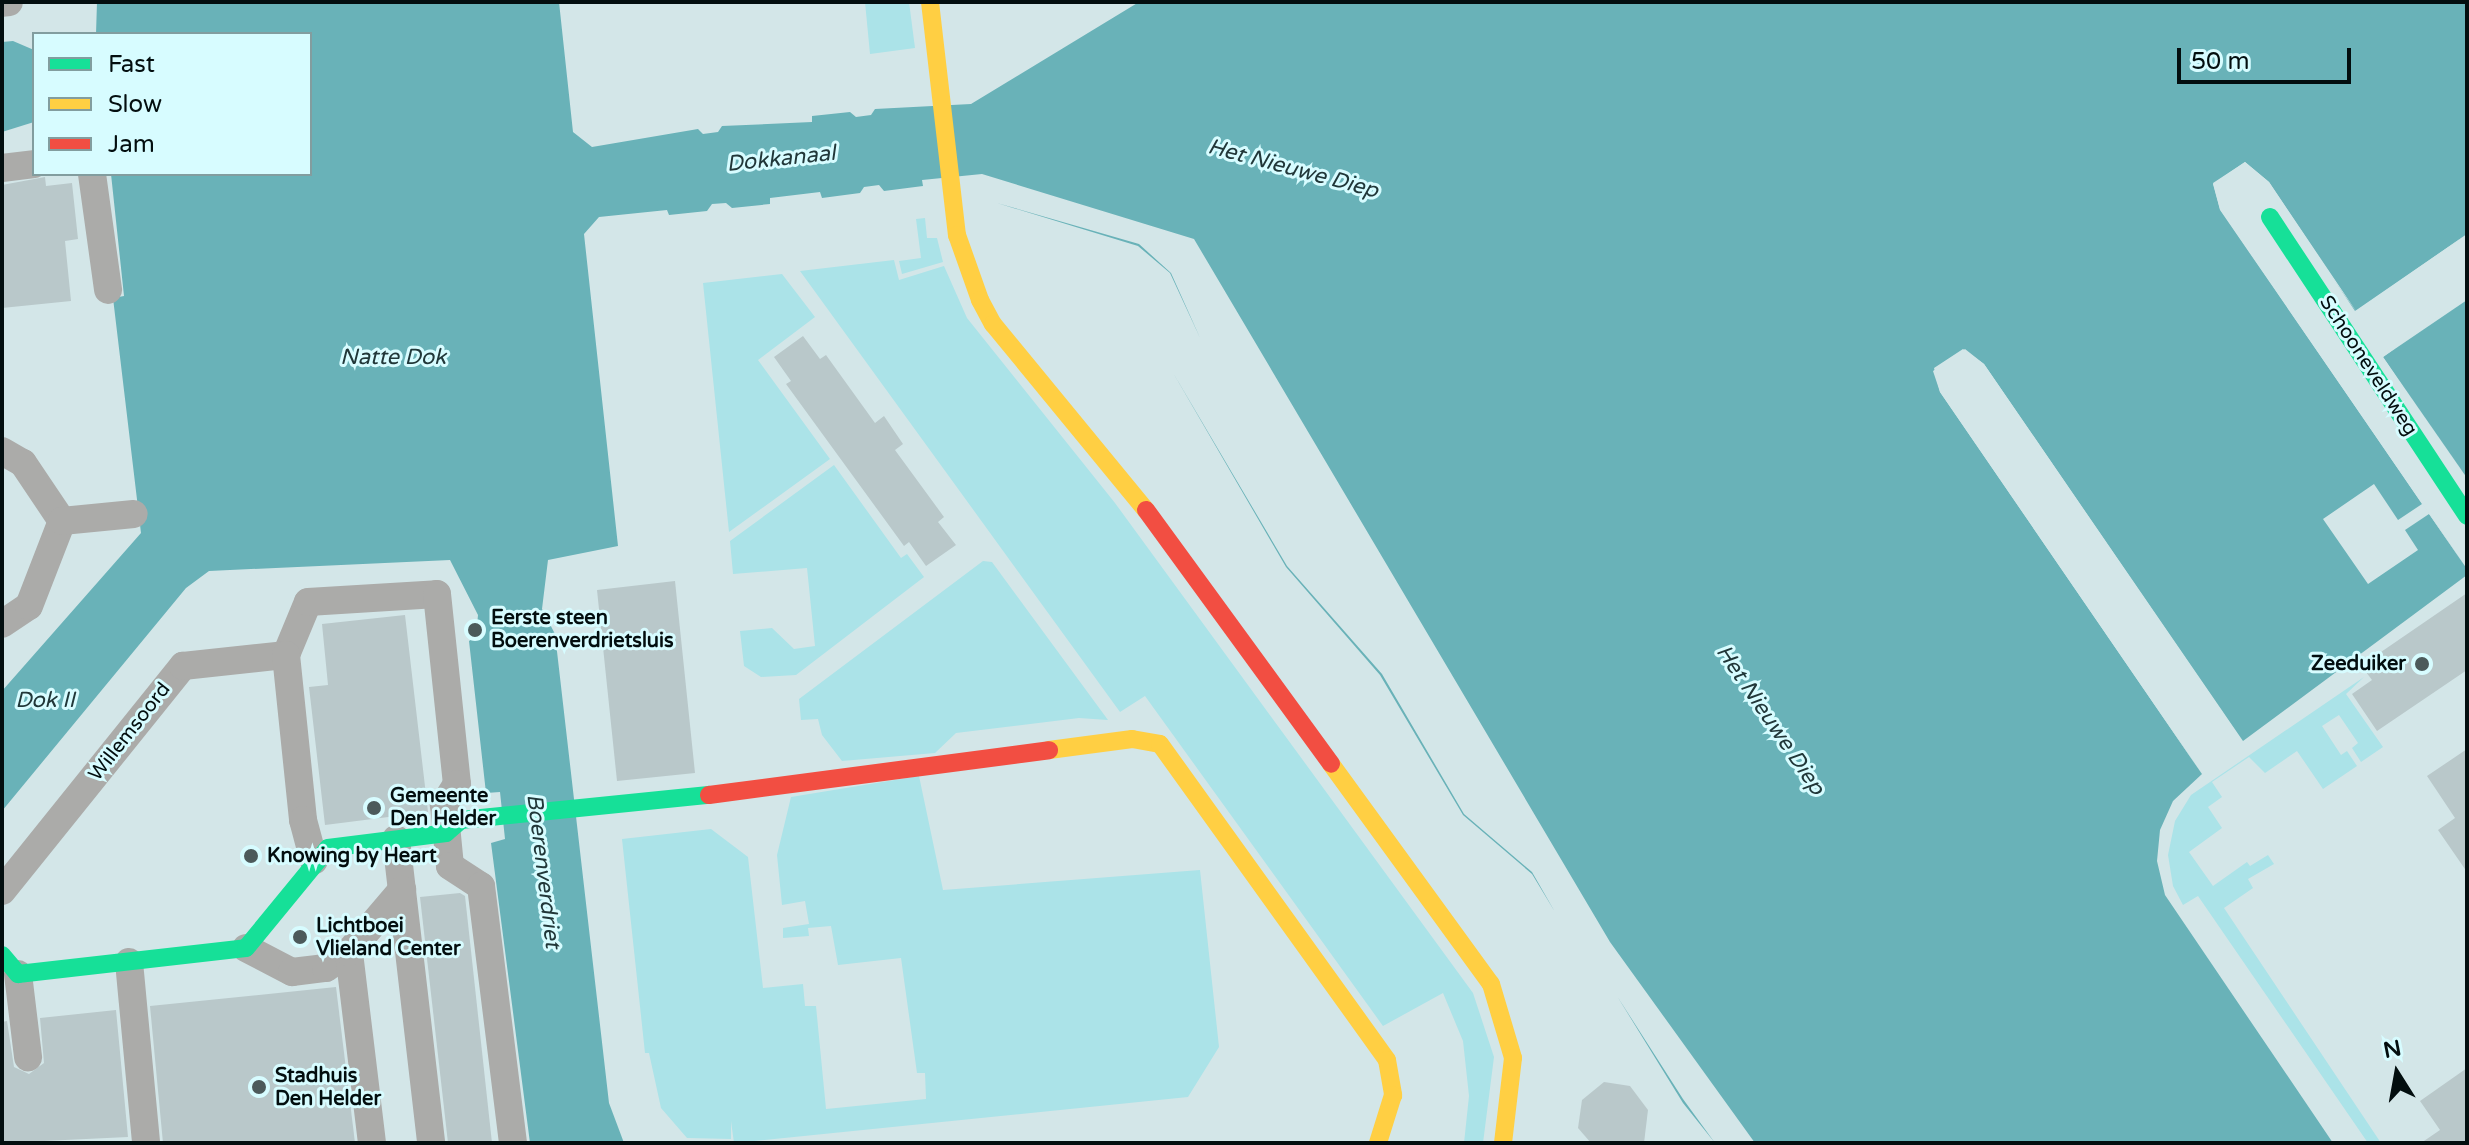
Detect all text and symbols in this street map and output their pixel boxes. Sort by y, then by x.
legend [32,32,312,176]
scale bar [2181,32,2355,82]
text: 50 m [2191,47,2249,76]
text: Fast [108,50,155,79]
text: Slow [108,90,162,119]
text: Jam [108,130,155,159]
water label: Het Nieuwe Diep [1205,134,1381,204]
water label: Dokkanaal [725,140,837,178]
street label: Schooneveldweg [2314,292,2422,440]
water label: Natte Dok [340,345,446,371]
place label: Eerste steen Boerenverdrietsluis [491,606,674,653]
marker: Eerste steen Boerenverdrietsluis [466,621,484,639]
water label: Het Nieuwe Diep [1710,640,1830,800]
place label: Zeeduiker [2311,652,2406,676]
marker: Zeeduiker [2413,655,2431,673]
street label: Willemsoord [84,678,176,786]
water label: Dok II [15,688,75,714]
place label: Gemeente Den Helder [390,784,496,831]
water label: Boerenverdriet [520,792,566,950]
marker: Gemeente Den Helder [365,799,383,817]
place label: Knowing by Heart [267,844,437,868]
marker: Knowing by Heart [242,847,260,865]
place label: Lichtboei Vlieland Center [316,914,461,961]
marker: Lichtboei Vlieland Center [291,928,309,946]
north arrow [2357,1033,2437,1113]
text: N [2381,1035,2404,1064]
place label: Stadhuis Den Helder [275,1064,381,1111]
marker: Stadhuis Den Helder [250,1078,268,1096]

